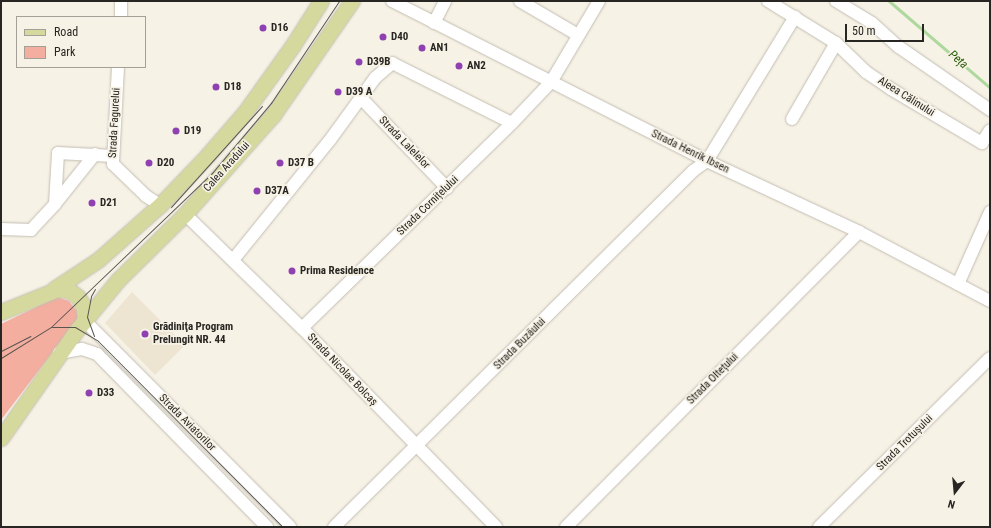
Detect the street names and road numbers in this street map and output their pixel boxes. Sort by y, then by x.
street label: Aleea Călinului [875,74,937,120]
street label: Strada Fagurelui [107,87,123,159]
street label: Strada Lalelelor [376,114,432,172]
street label: Strada Henrik Ibsen [649,127,731,177]
street label: Calea Aradului [201,139,253,195]
street label: Strada Cornițelului [395,173,461,239]
street label: Strada Buzăului [491,315,549,373]
street label: Strada Nicolae Bolcaș [304,331,380,409]
street label: Strada Oltețului [685,351,741,407]
street label: Strada Aviatorilor [156,392,218,454]
street label: Strada Trotușului [874,412,936,474]

